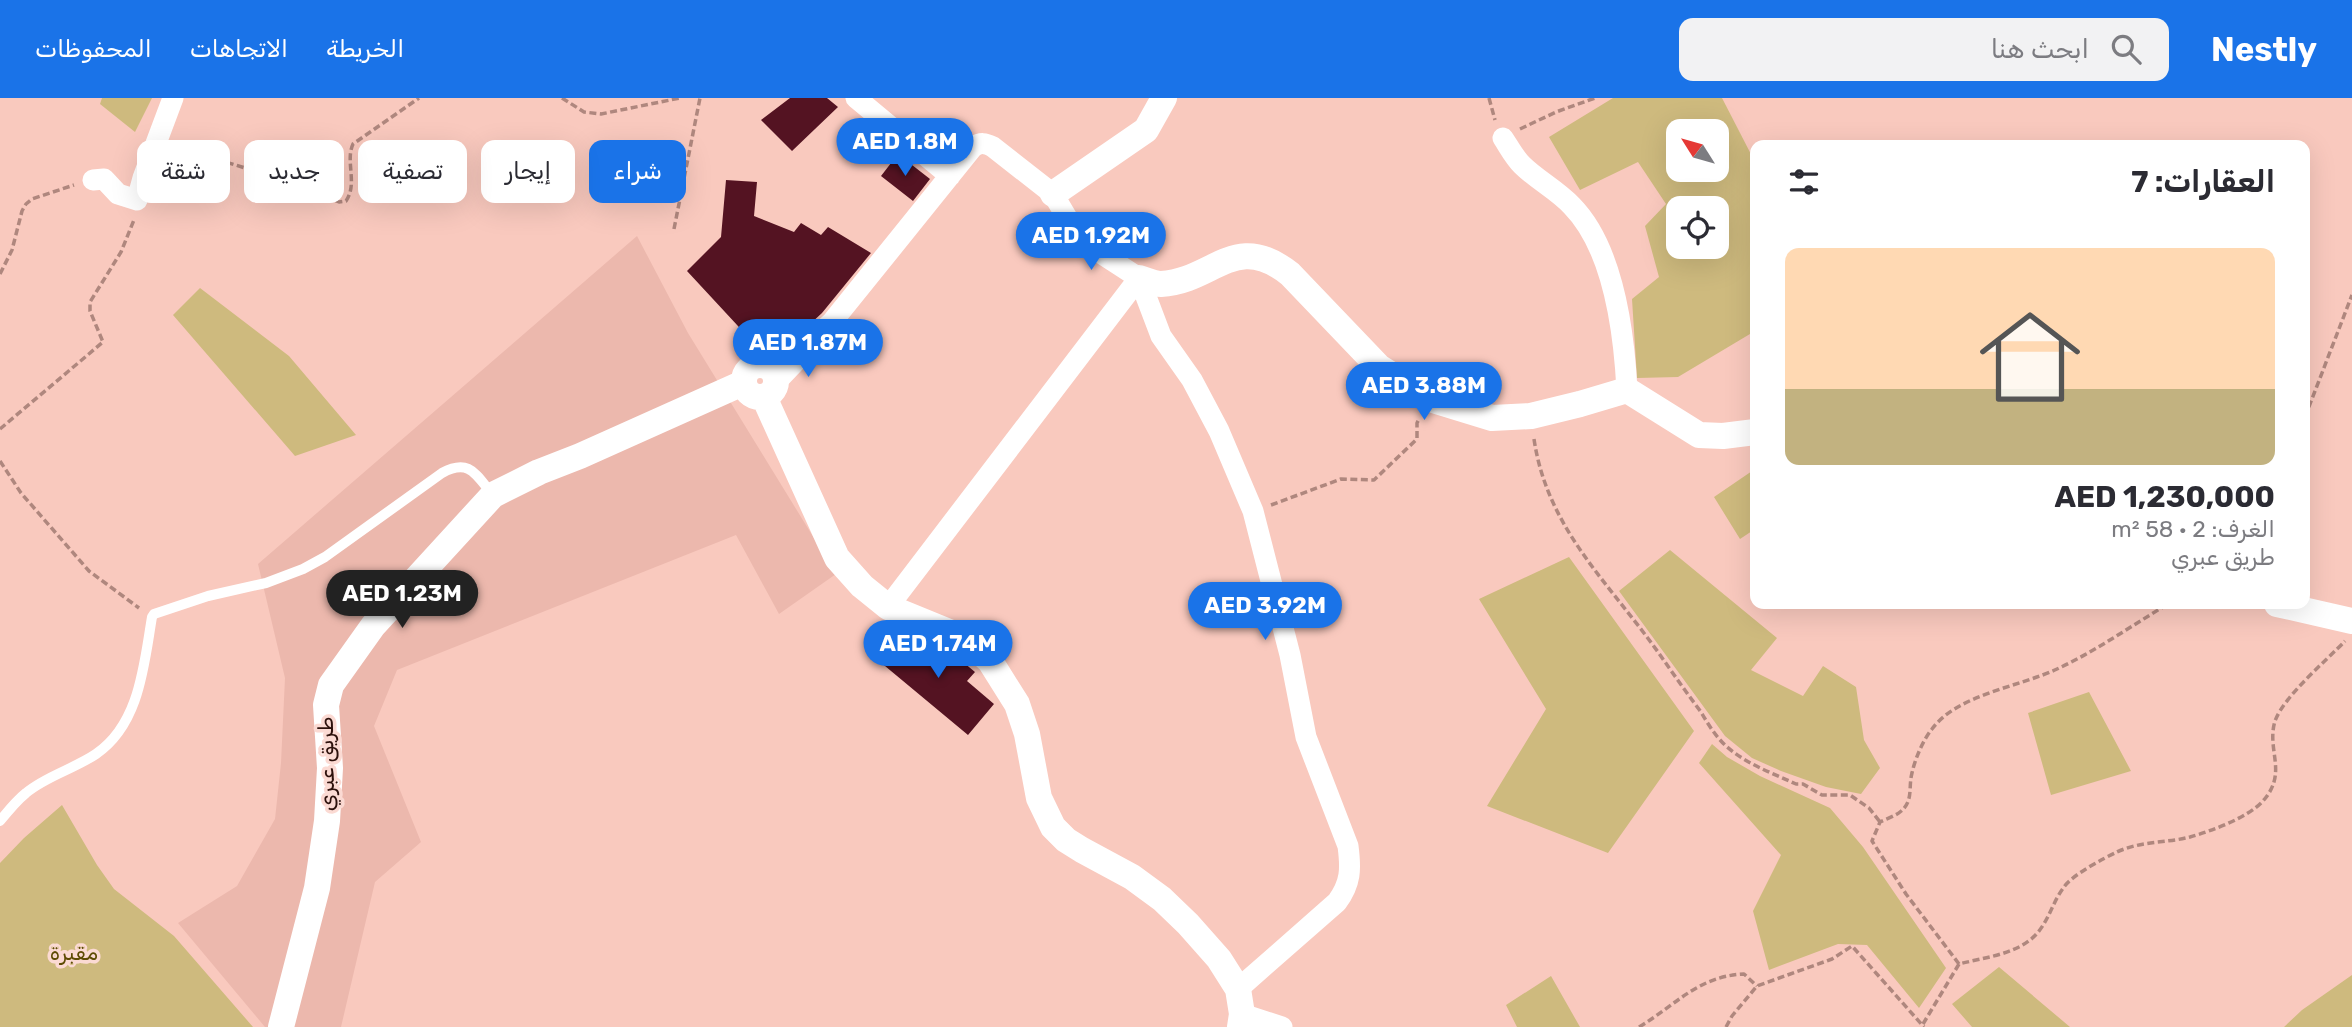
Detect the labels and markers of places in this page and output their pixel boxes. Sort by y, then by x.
pin: AED 1.8M [833,118,977,178]
pin: AED 1.92M [1011,212,1171,272]
pin: AED 1.87M [728,320,888,379]
pin: AED 3.88M [1344,362,1504,422]
pin: AED 1.23M [322,570,482,630]
pin: AED 3.92M [1185,582,1345,642]
pin: AED 1.74M [858,620,1018,680]

